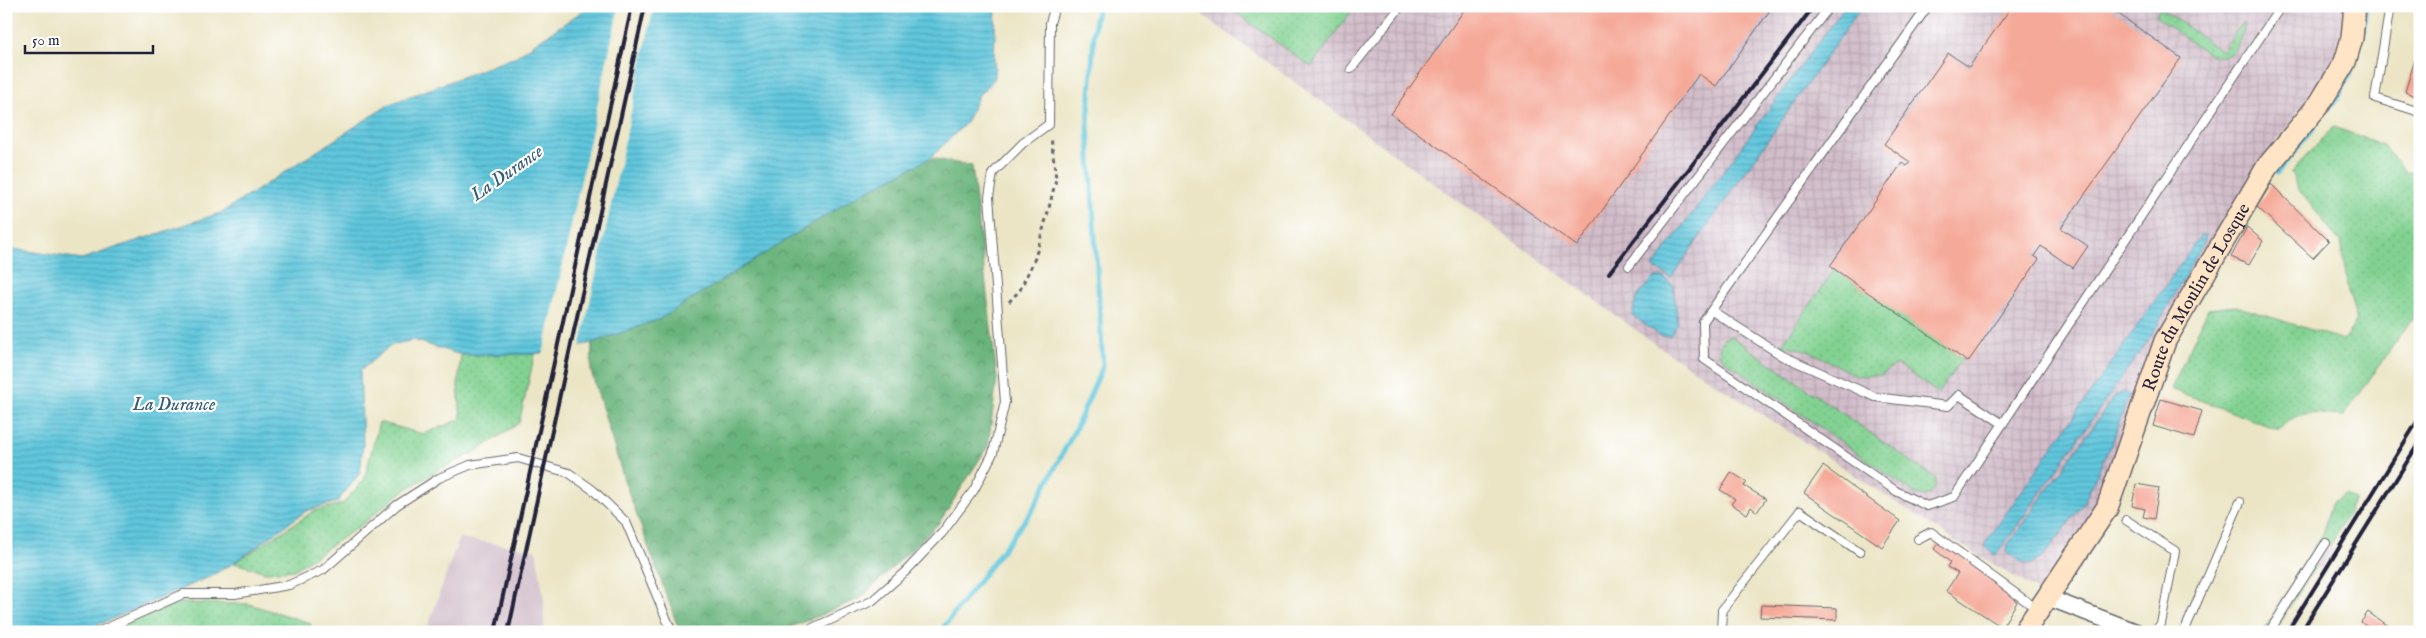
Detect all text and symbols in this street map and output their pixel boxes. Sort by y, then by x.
scale bar [25,22,152,54]
text: 50 m [32,31,60,50]
water label: La Durance [466,140,548,208]
street label: Route du Moulin de Losque [2138,200,2256,395]
water label: La Durance [132,393,216,417]

